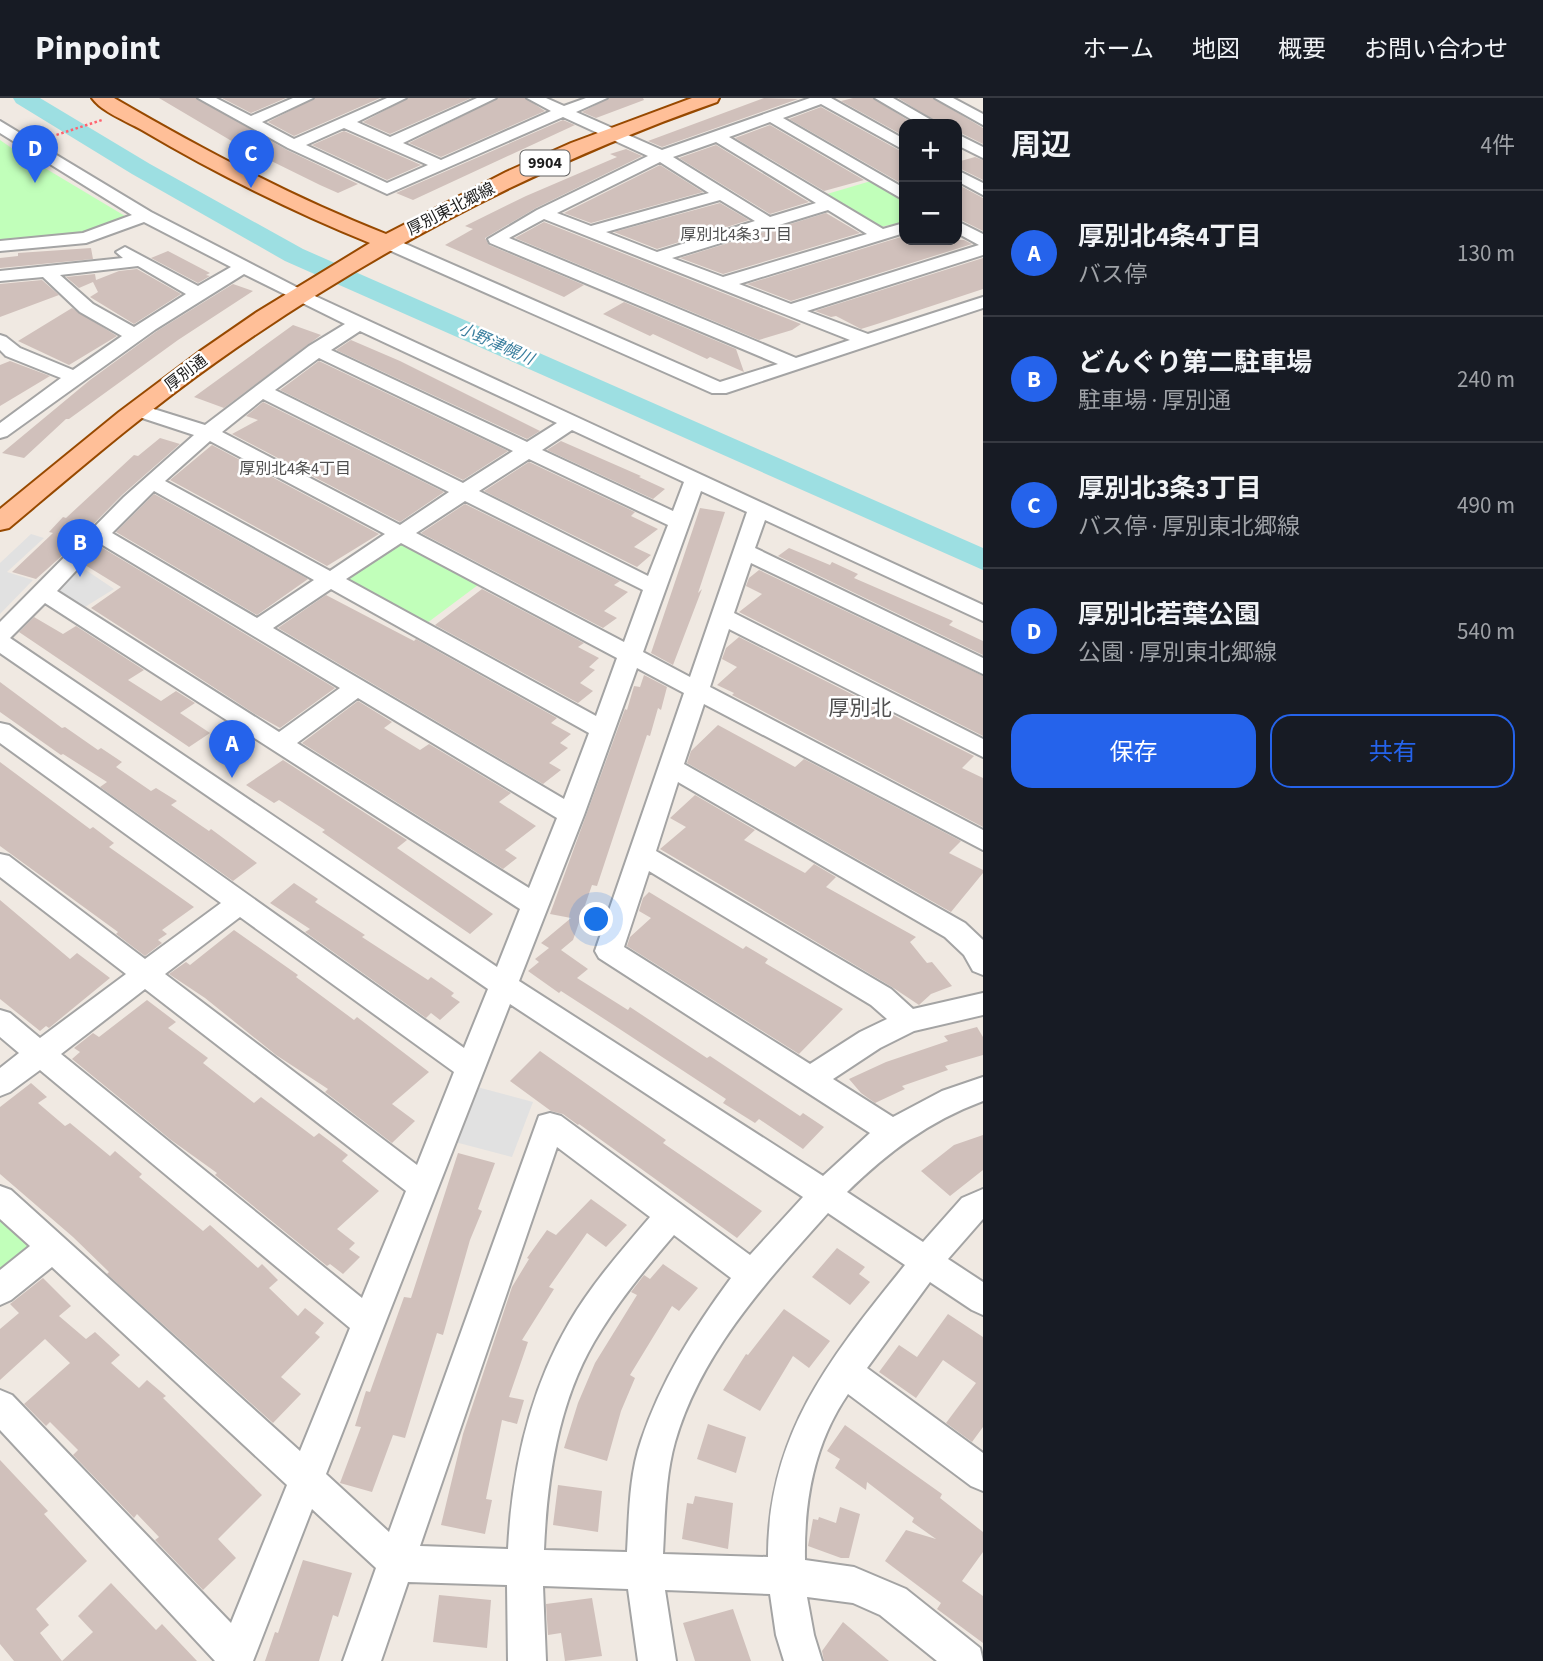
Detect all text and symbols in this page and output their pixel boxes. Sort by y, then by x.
text: Pinpoint [35,25,161,72]
text: ホーム [1083,32,1154,67]
text: 地図 [1192,32,1240,67]
text: 概要 [1278,32,1326,67]
text: お問い合わせ [1364,32,1508,67]
map controls [899,119,962,245]
button: + [899,119,962,182]
text: 周辺 [1011,124,1071,167]
pin: D [12,125,58,183]
text: 4件 [1481,129,1515,162]
pin: C [228,130,274,188]
road number: 9904 [520,151,570,176]
street label: 厚別東北郷線 [403,177,499,241]
button: − [899,182,962,245]
text: 厚別北4条4丁目 [1078,218,1261,255]
district label: 厚別北4条3丁目 [680,224,792,246]
text: A [1027,237,1041,270]
text: 130 m [1457,237,1515,270]
text: バス停 [1078,258,1147,291]
water label: 小野津幌川 [455,318,539,371]
text: どんぐり第二駐車場 [1078,344,1312,381]
street label: 厚別通 [160,350,212,396]
text: B [1027,363,1041,396]
text: 240 m [1457,363,1515,396]
text: 駐車場 · 厚別通 [1078,384,1231,417]
district label: 厚別北4条4丁目 [239,458,351,480]
text: 厚別北3条3丁目 [1078,470,1261,507]
text: C [1027,489,1041,522]
text: 490 m [1457,489,1515,522]
text: バス停 · 厚別東北郷線 [1078,510,1300,543]
pin: B [57,519,103,577]
text: 厚別北若葉公園 [1078,596,1260,633]
text: D [1027,615,1041,648]
text: 540 m [1457,615,1515,648]
text: 公園 · 厚別東北郷線 [1078,636,1277,669]
district label: 厚別北 [829,693,892,723]
button: 保存 [1011,714,1256,788]
button: 共有 [1270,714,1515,788]
pin: A [209,720,255,778]
your location [579,902,613,936]

